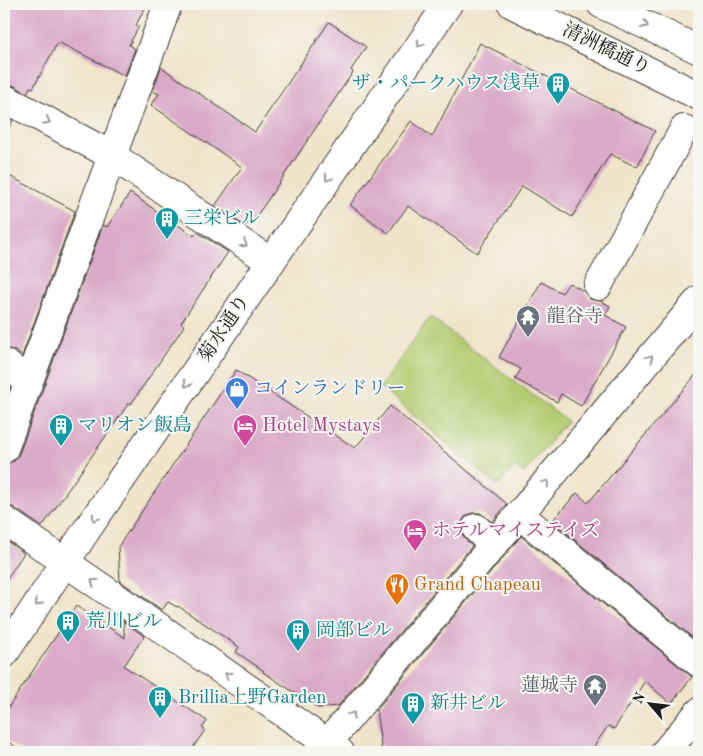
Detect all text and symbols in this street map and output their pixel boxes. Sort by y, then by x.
one-way arrow [640,18,649,29]
street label: 清洲橋通り [559,19,654,79]
one-way arrow [417,38,426,48]
building icon: ザ・パークハウス浅草 [545,71,571,105]
place label: ザ・パークハウス浅草 [352,72,540,94]
one-way arrow [42,115,51,125]
one-way arrow [325,172,334,182]
building icon: 三栄ビル [154,206,180,240]
place label: 三栄ビル [184,208,260,229]
one-way arrow [239,237,248,247]
street label: 菊水通り [194,291,254,366]
temple icon: 龍谷寺 [515,304,541,338]
place label: 龍谷寺 [546,306,603,327]
one-way arrow [644,355,653,364]
shop icon: コインランドリー [224,376,250,410]
one-way arrow [184,378,193,388]
place label: コインランドリー [254,379,405,399]
building icon: マリオン飯島 [48,413,74,447]
hotel icon: Hotel Mystays [232,413,258,447]
place label: マリオン飯島 [78,415,192,436]
place label: Hotel Mystays [262,417,381,436]
one-way arrow [540,479,549,488]
one-way arrow [92,512,101,522]
hotel icon: ホテルマイステイズ [402,518,428,552]
place label: ホテルマイステイズ [432,520,600,541]
restaurant icon: Grand Chapeau [384,572,410,606]
place label: Grand Chapeau [414,576,541,595]
one-way arrow [90,579,100,588]
one-way arrow [35,597,44,606]
building icon: 荒川ビル [55,609,81,643]
place label: 荒川ビル [86,611,162,632]
building icon: 岡部ビル [285,618,311,652]
place label: 岡部ビル [316,620,392,641]
one-way arrow [224,672,233,681]
temple icon: 蓮城寺 [582,673,608,707]
place label: 蓮城寺 [521,675,578,696]
north arrow [626,678,676,728]
building icon: Brillia上野Garden [147,685,173,719]
place label: Brillia上野Garden [178,687,327,708]
text: N [631,690,648,706]
building icon: 新井ビル [400,691,426,725]
place label: 新井ビル [430,693,506,714]
one-way arrow [346,712,354,721]

